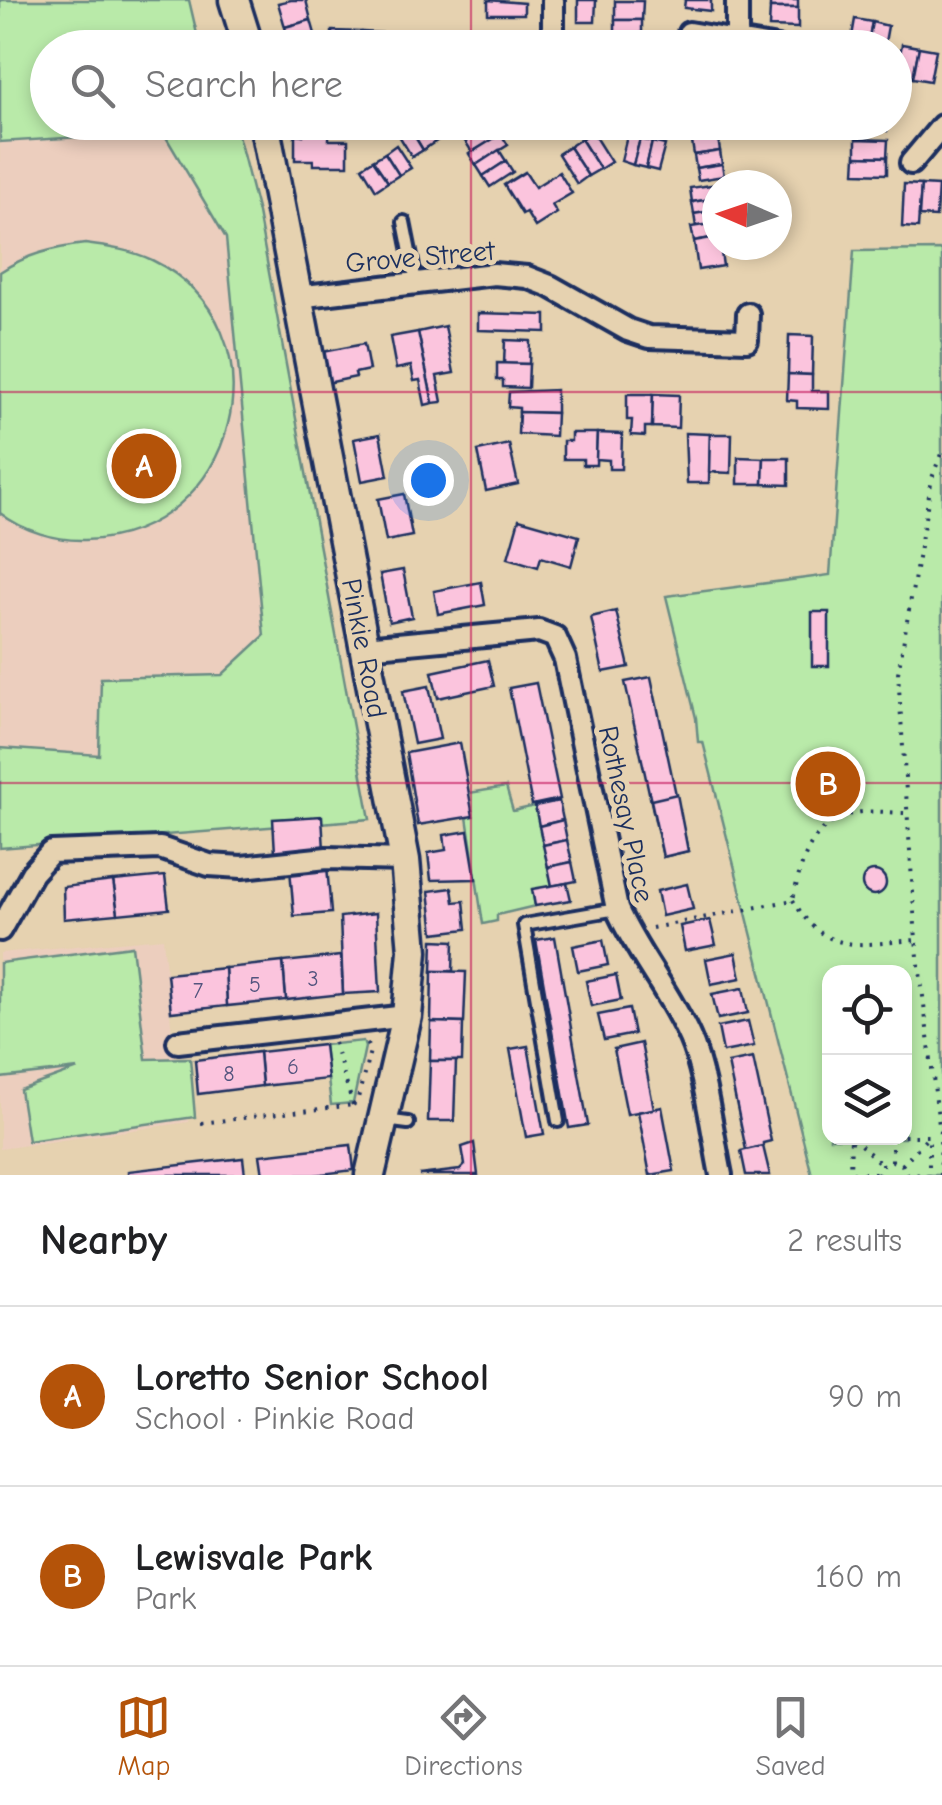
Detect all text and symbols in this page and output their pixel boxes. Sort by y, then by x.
search box [30,30,912,140]
icon: search [65,58,120,113]
text: Search here [145,63,343,107]
north arrow [702,170,792,260]
street label: Grove Street [344,234,497,279]
pin: A [112,428,176,504]
your location [403,455,454,506]
street label: Pinkie Road [335,576,393,721]
street label: Rothesay Place [592,723,660,905]
pin: B [796,746,860,822]
map controls [822,965,912,1145]
button: locate [822,965,912,1055]
house number: 3 [307,966,319,992]
house number: 5 [249,972,261,998]
house number: 7 [193,978,204,1004]
house number: 6 [287,1054,299,1080]
button: layers [822,1055,912,1145]
house number: 8 [223,1061,235,1087]
text: Nearby [40,1216,167,1265]
text: 2 results [787,1222,902,1259]
text: Loretto Senior School [135,1356,489,1400]
text: A [64,1378,81,1415]
text: 90 m [828,1378,902,1415]
text: School · Pinkie Road [135,1400,415,1437]
text: Lewisvale Park [135,1536,372,1580]
text: B [63,1558,82,1595]
text: 160 m [815,1558,902,1595]
text: Park [135,1580,196,1617]
tab: Map [116,1690,171,1782]
tab: Directions [404,1690,523,1782]
tab: Saved [756,1690,826,1782]

